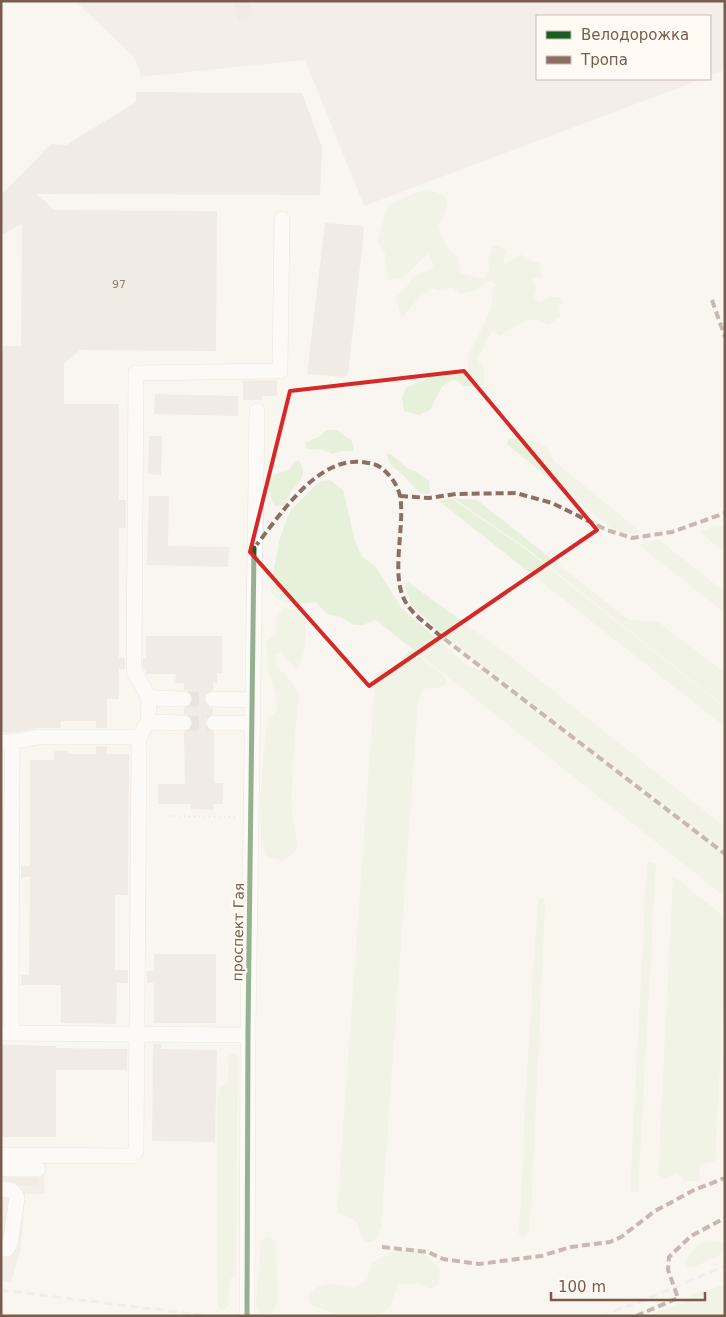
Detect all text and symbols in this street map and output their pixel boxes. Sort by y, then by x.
legend [536,15,711,80]
text: Велодорожка [581,26,689,44]
text: Тропа [580,51,628,69]
house number: 97 [112,278,126,291]
street label: проспект Гая [229,883,247,981]
scale bar [551,1270,705,1302]
text: 100 m [558,1278,606,1296]

